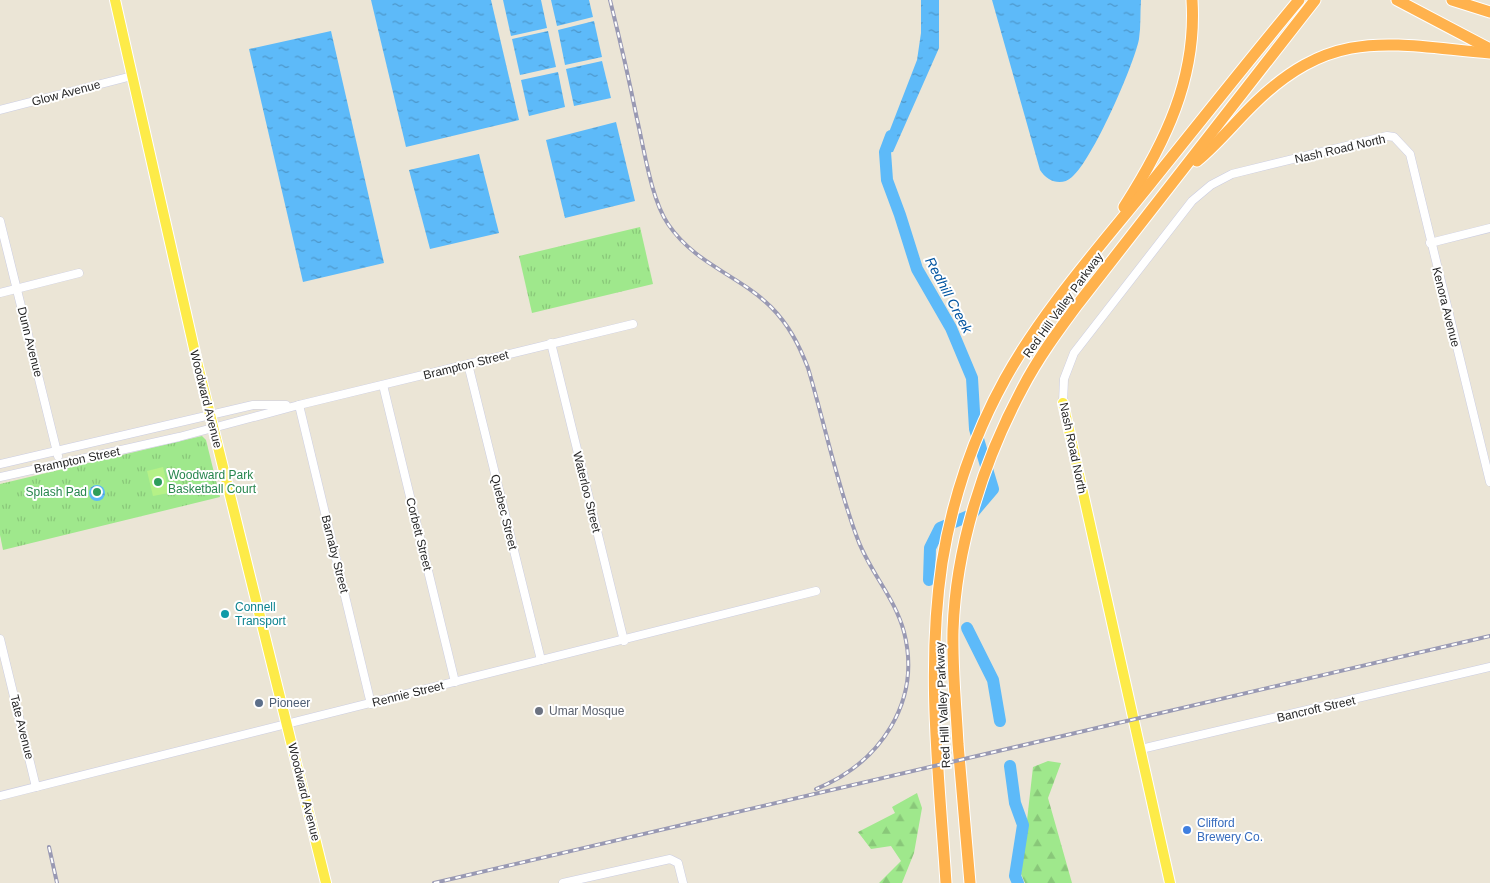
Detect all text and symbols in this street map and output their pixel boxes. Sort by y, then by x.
street label: Glow Avenue [30,77,102,109]
street label: Nash Road North [1293,132,1387,166]
street label: Red Hill Valley Parkway [1020,250,1106,360]
water label: Redhill Creek [922,254,976,337]
street label: Kenora Avenue [1429,266,1463,349]
street label: Dunn Avenue [15,305,46,379]
street label: Brampton Street [422,347,511,382]
street label: Woodward Avenue [187,349,225,450]
street label: Nash Road North [1057,401,1089,495]
street label: Brampton Street [33,444,122,476]
street label: Waterloo Street [570,450,604,535]
place label: Woodward Park Basketball Court [168,468,257,496]
street label: Quebec Street [488,473,520,552]
marker: Woodward Park Basketball Court [152,476,164,488]
place label: Splash Pad [26,485,87,499]
marker: Splash Pad [91,486,103,498]
street label: Corbett Street [403,496,435,573]
street label: Barnaby Street [319,513,352,595]
place label: Connell Transport [235,600,287,628]
marker: Connell Transport [219,608,231,620]
street label: Red Hill Valley Parkway [933,641,953,769]
street label: Rennie Street [371,678,446,710]
street label: Tate Avenue [7,693,37,761]
street label: Bancroft Street [1275,693,1357,725]
place label: Pioneer [269,696,310,710]
marker: Pioneer [253,697,265,709]
place label: Umar Mosque [549,704,625,718]
marker: Umar Mosque [533,705,545,717]
street label: Woodward Avenue [285,742,323,843]
place label: Clifford Brewery Co. [1197,816,1263,844]
marker: Clifford Brewery Co. [1181,824,1193,836]

